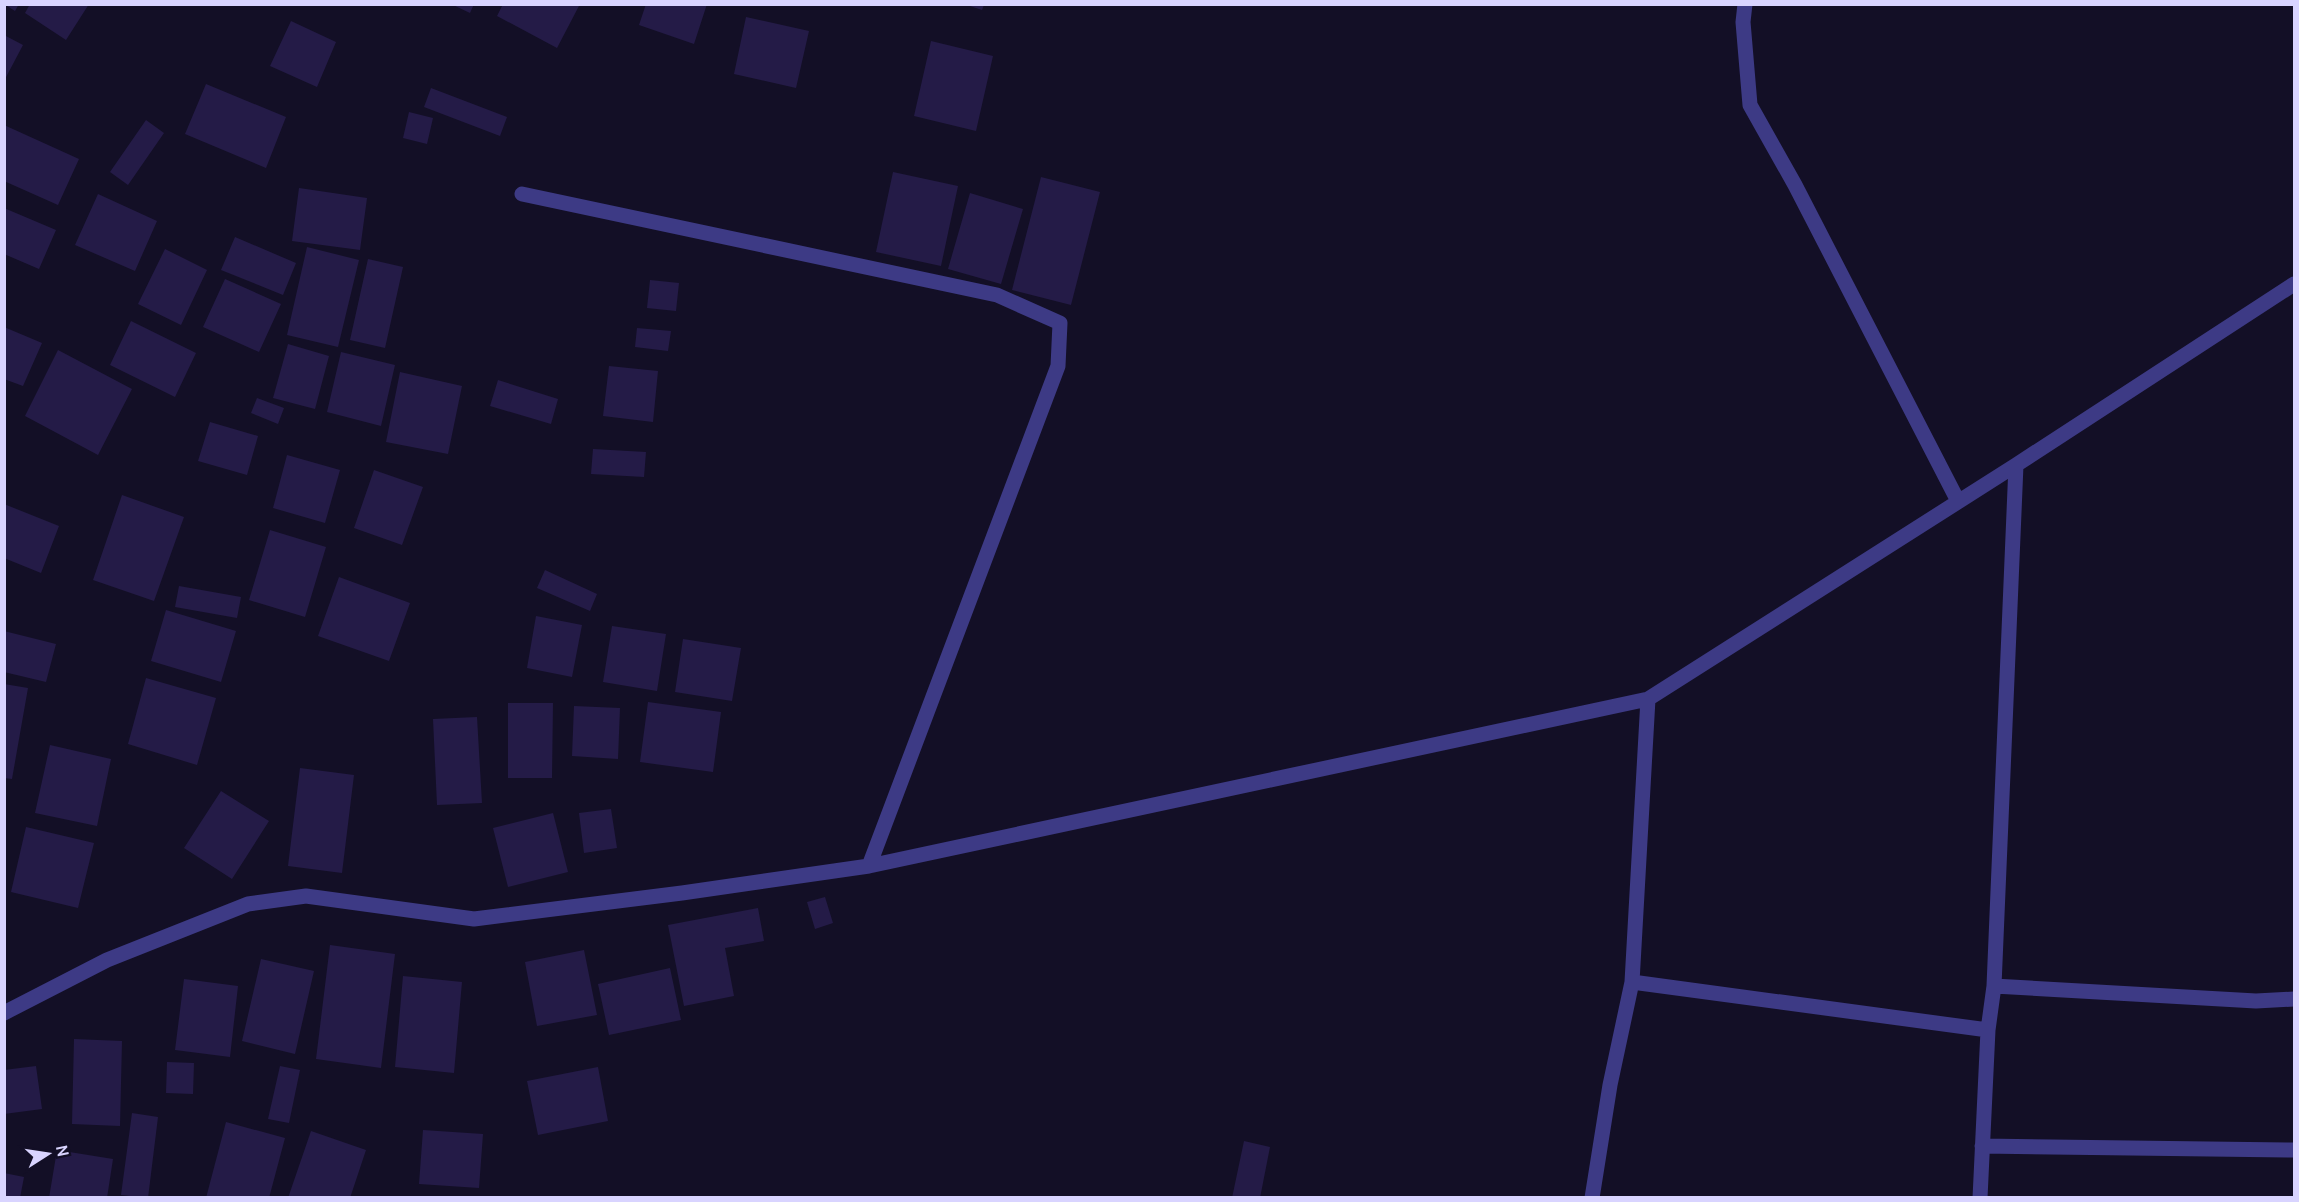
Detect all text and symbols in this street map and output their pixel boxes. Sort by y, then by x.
north arrow [18,1124,78,1184]
text: N [52,1143,73,1158]

